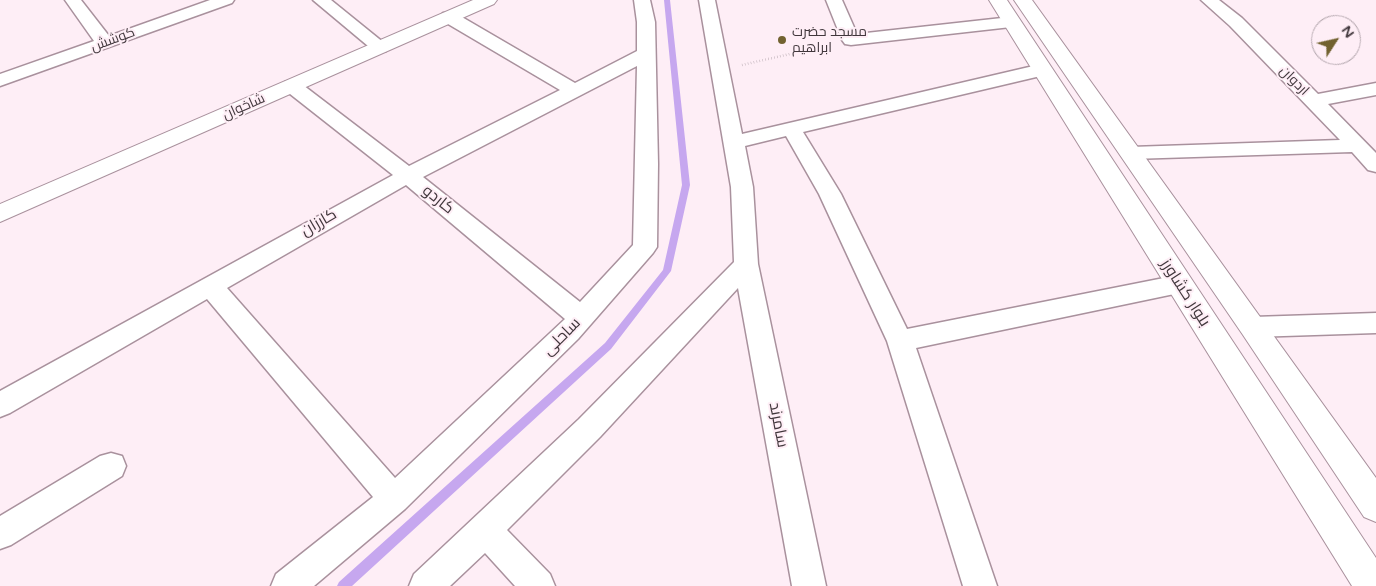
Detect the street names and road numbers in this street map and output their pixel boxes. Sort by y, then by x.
street label: کوشش [89,24,137,56]
street label: اردوان [1276,63,1312,99]
street label: شاخوان [220,90,268,124]
street label: کاردو [418,181,458,219]
street label: کارزان [298,205,340,241]
street label: بلوار کشاورز [1156,256,1214,330]
street label: ساحلی [539,314,585,360]
street label: سامرند [764,401,792,449]

